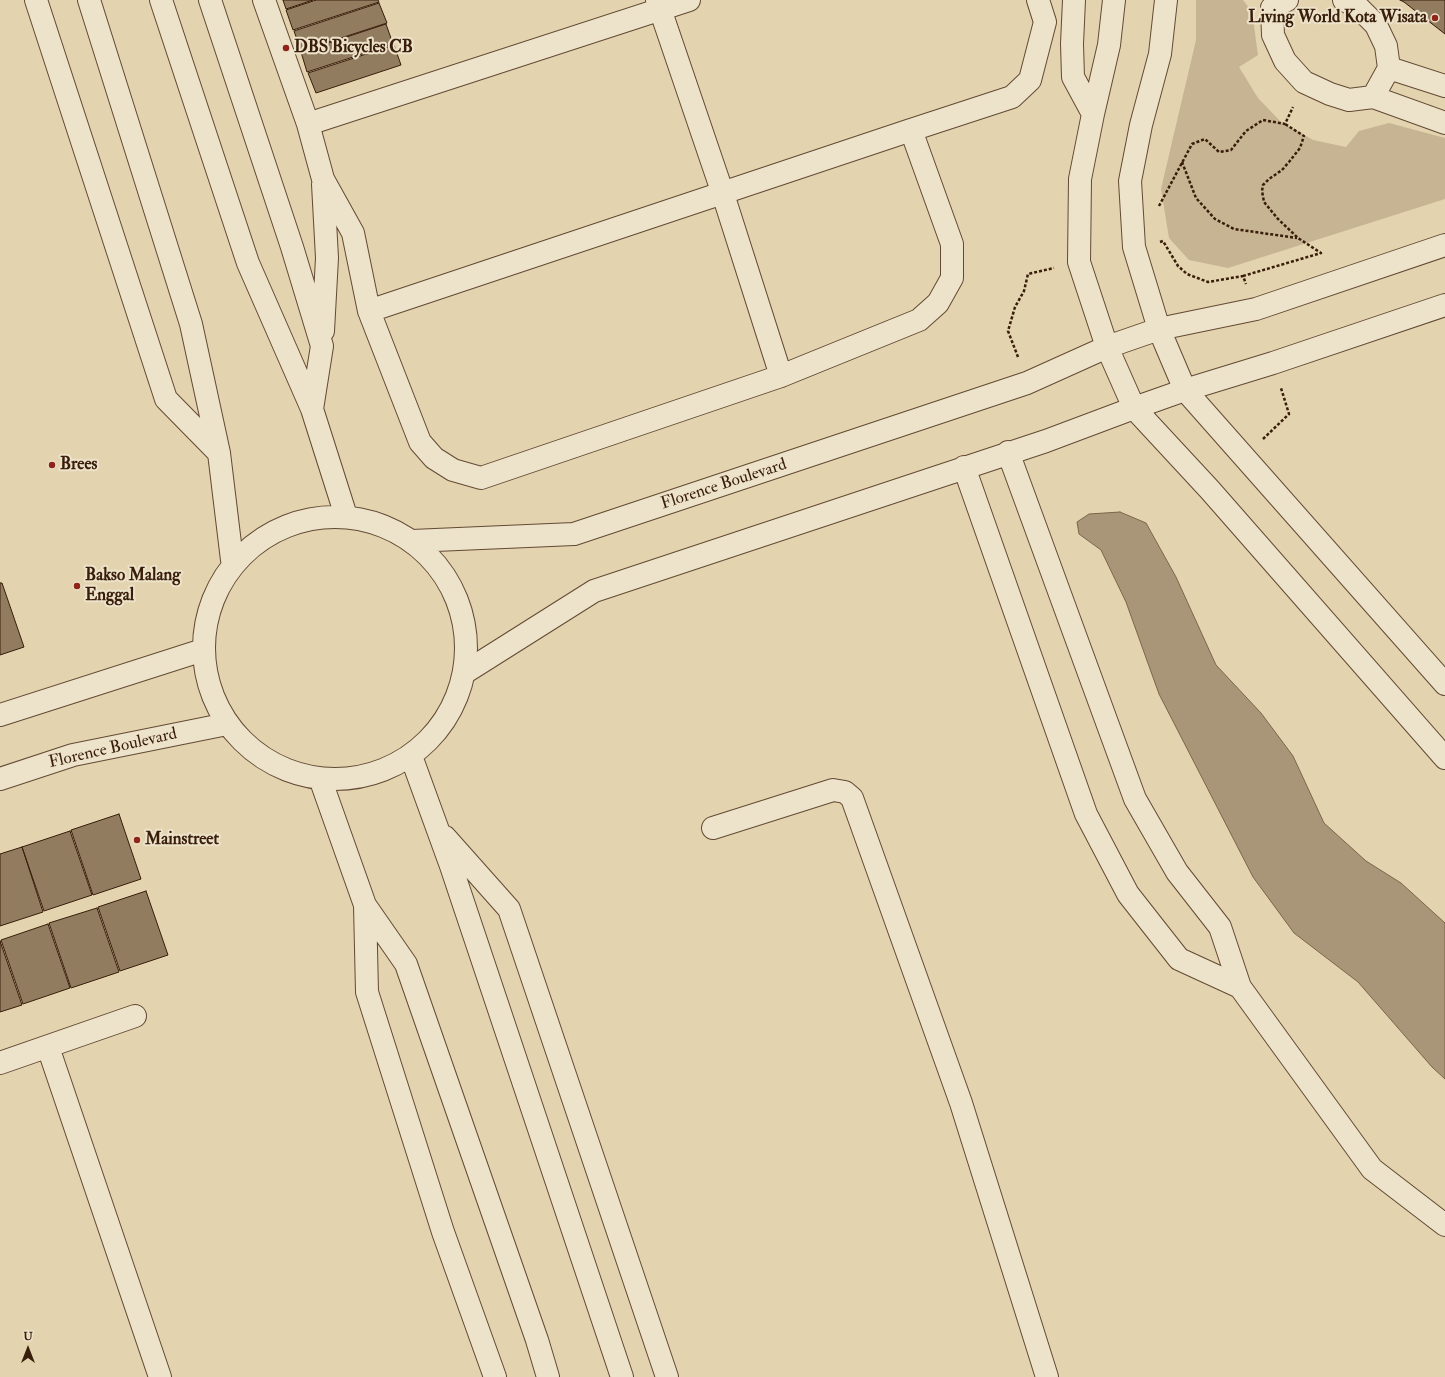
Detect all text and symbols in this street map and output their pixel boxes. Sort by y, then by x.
place label: Living World Kota Wisata [1248,8,1427,28]
marker: Living World Kota Wisata [1430,13,1440,23]
place label: DBS Bicycles CB [294,38,413,58]
marker: DBS Bicycles CB [281,43,291,53]
place label: Brees [60,455,97,475]
street label: Florence Boulevard [658,455,790,515]
marker: Brees [47,460,57,470]
place label: Bakso Malang Enggal [85,566,181,606]
marker: Bakso Malang Enggal [72,581,82,591]
street label: Florence Boulevard [47,724,179,774]
place label: Mainstreet [145,830,219,850]
marker: Mainstreet [132,835,142,845]
north arrow [8,1329,48,1369]
text: U [23,1330,33,1343]

